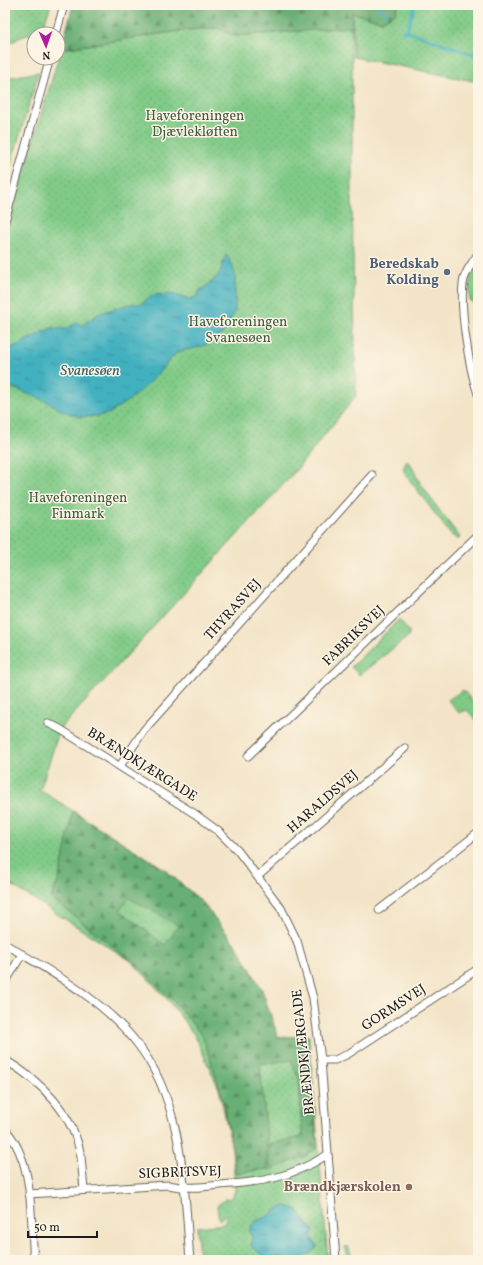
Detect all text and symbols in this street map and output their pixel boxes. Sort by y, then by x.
north arrow [26,26,66,66]
text: N [42,47,51,62]
park label: Haveforeningen Djævlekløften [146,107,244,142]
place label: Beredskab Kolding [369,255,439,290]
marker: Beredskab Kolding [442,267,452,277]
park label: Haveforeningen Svanesøen [189,313,287,348]
water label: Svanesøen [60,361,120,382]
park label: Haveforeningen Finmark [29,489,127,524]
street label: THYRASVEJ [200,575,266,645]
street label: FABRIKSVEJ [319,601,390,671]
street label: BRÆNDKJÆRGADE [83,723,201,807]
street label: HARALDSVEJ [284,766,363,838]
street label: GORMSVEJ [358,980,430,1036]
street label: BRÆNDKJÆRGADE [288,988,320,1116]
street label: SIGBRITSVEJ [138,1162,222,1184]
place label: Brændkjærskolen [284,1178,401,1197]
marker: Brændkjærskolen [404,1182,414,1192]
scale bar [28,1213,97,1239]
text: 50 m [34,1220,60,1236]

